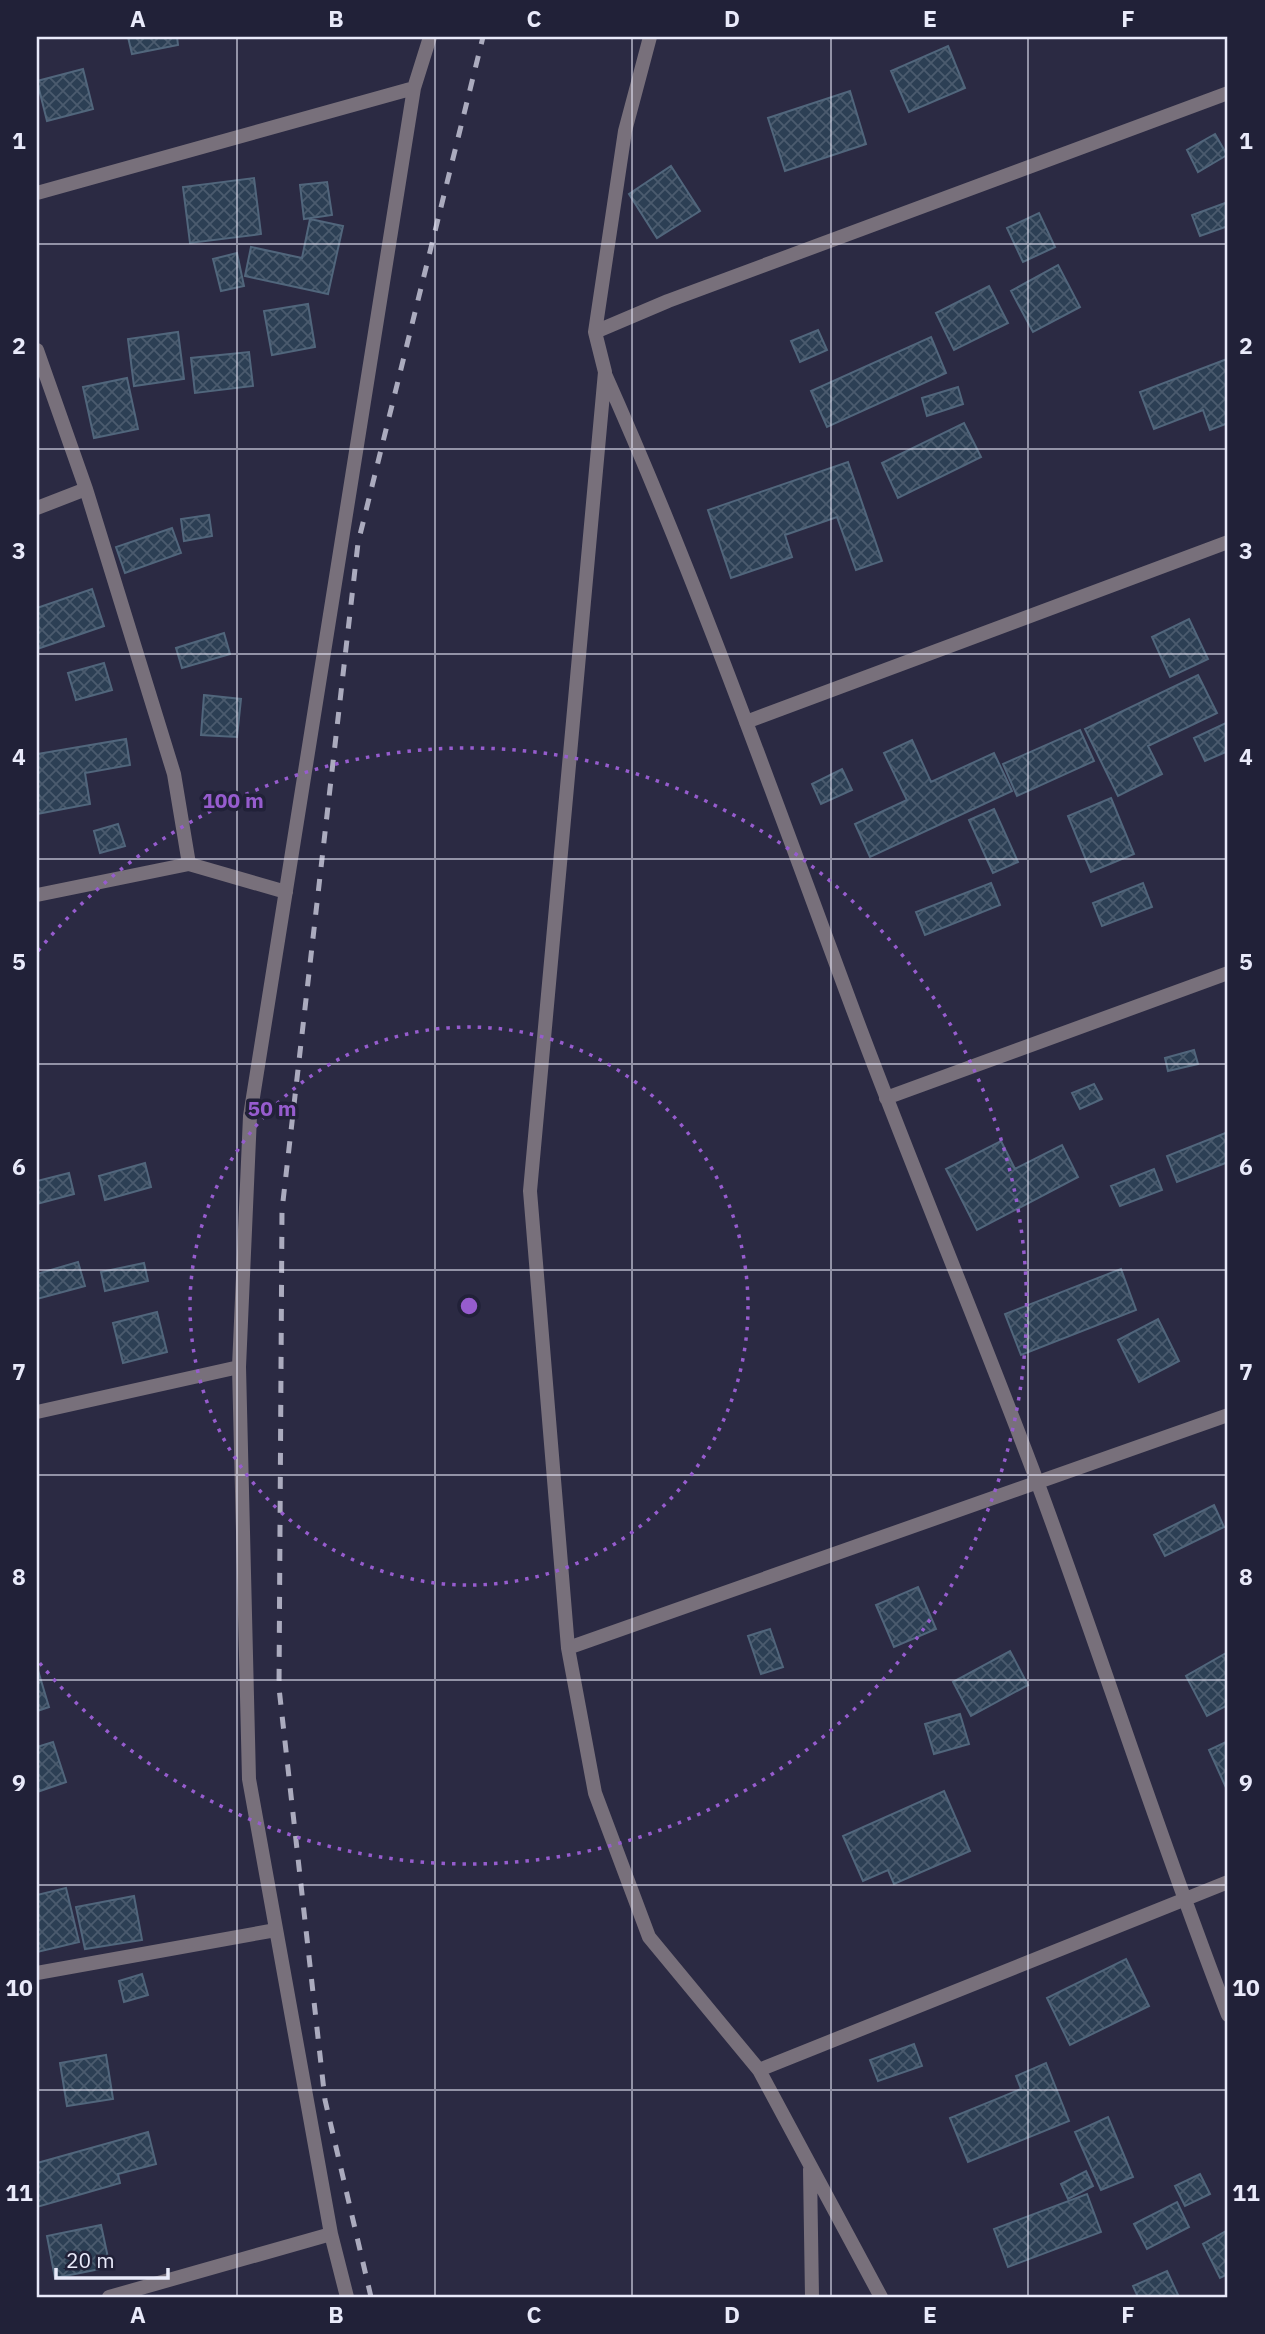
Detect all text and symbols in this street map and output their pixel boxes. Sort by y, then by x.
text: A [130,3,146,33]
text: B [328,3,344,33]
text: C [527,3,542,33]
text: D [724,3,740,33]
text: E [923,3,937,33]
text: F [1121,3,1135,33]
text: 1 [12,125,26,155]
text: 1 [1239,125,1253,155]
text: 2 [12,330,26,360]
text: 2 [1239,330,1253,360]
text: 3 [12,535,26,565]
text: 3 [1239,535,1253,565]
text: 4 [12,741,26,771]
text: 4 [1239,741,1253,771]
text: 100 m [202,786,264,814]
text: 5 [12,946,26,976]
text: 5 [1239,946,1253,976]
text: 50 m [248,1094,296,1122]
text: 6 [12,1151,26,1181]
text: 6 [1239,1151,1253,1181]
centre of rings [457,1294,481,1318]
text: 7 [12,1356,26,1386]
text: 7 [1239,1356,1253,1386]
text: 8 [12,1561,26,1591]
text: 8 [1239,1561,1253,1591]
text: 9 [12,1767,26,1797]
text: 9 [1239,1767,1253,1797]
text: 10 [5,1972,33,2002]
text: 10 [1232,1972,1260,2002]
text: 11 [5,2177,33,2207]
text: 11 [1232,2177,1260,2207]
scale bar [56,2236,168,2280]
text: 20 m [66,2246,115,2274]
text: A [130,2299,146,2329]
text: B [328,2299,344,2329]
text: C [527,2299,542,2329]
text: D [724,2299,740,2329]
text: E [923,2299,937,2329]
text: F [1121,2299,1135,2329]

